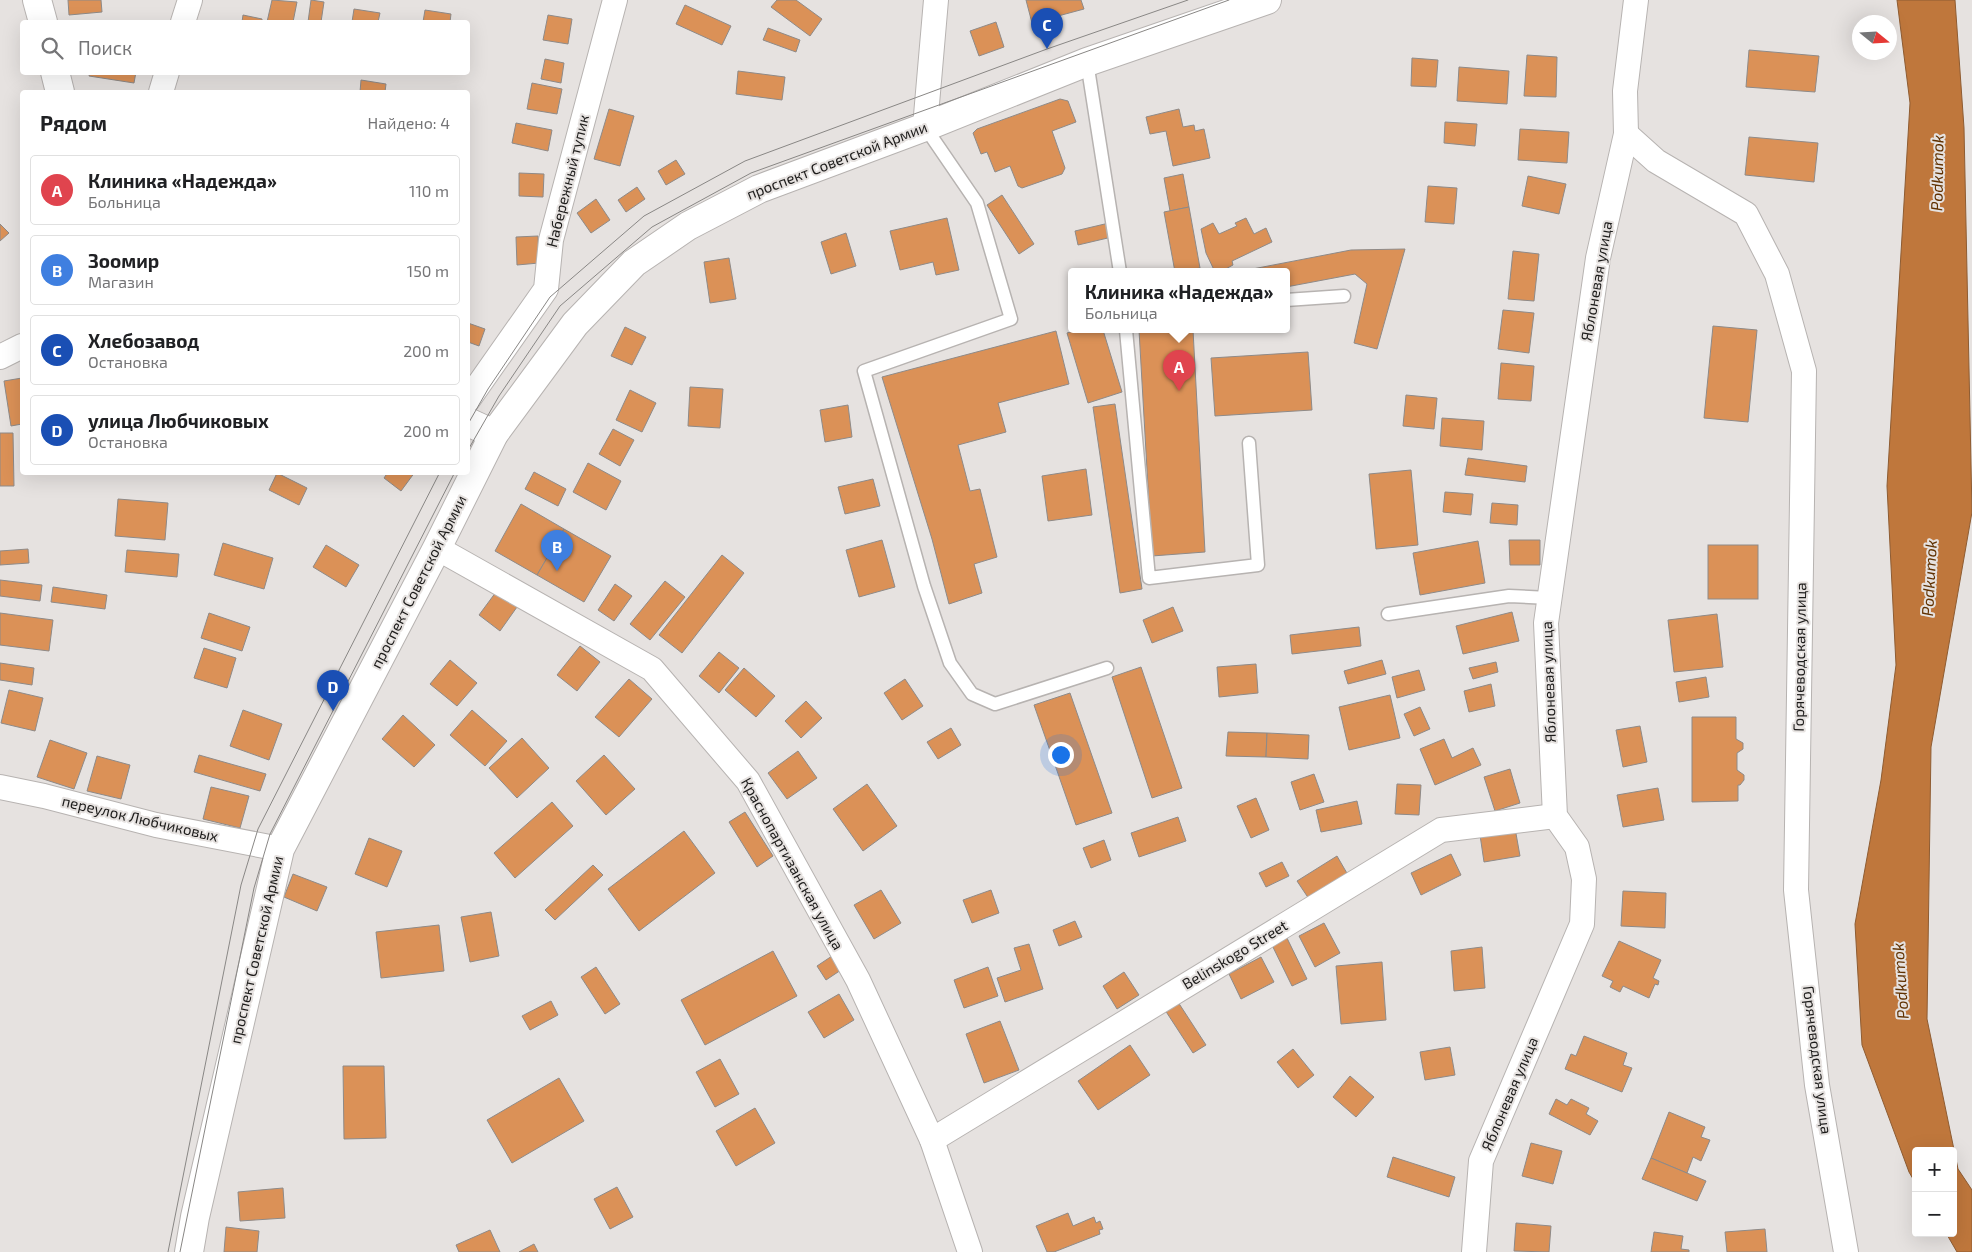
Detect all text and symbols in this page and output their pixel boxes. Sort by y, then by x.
pin: C [1031,8,1063,49]
north arrow [1852,15,1897,60]
search box [20,20,470,75]
icon: search [38,34,66,62]
text: Поиск [78,36,132,59]
text: Рядом [40,110,107,135]
text: Найдено: 4 [367,113,450,132]
street label: Набережный тупик [542,113,593,249]
street label: проспект Советской Армии [744,117,930,203]
water label: Podkumok [1926,135,1947,211]
text: Клиника «Надежда» [88,169,277,192]
text: A [52,181,62,200]
text: 110 m [409,181,449,200]
text: Больница [88,192,161,211]
street label: Яблоневая улица [1577,219,1616,342]
text: Зоомир [88,249,159,272]
text: B [52,261,62,280]
text: 150 m [407,261,449,280]
popup [1068,268,1290,333]
text: Магазин [88,272,154,291]
text: Клиника «Надежда» [1085,280,1273,303]
text: Больница [1085,303,1158,322]
text: Хлебозавод [88,329,199,352]
text: C [52,341,62,360]
text: 200 m [403,341,449,360]
pin: A [1163,350,1195,391]
text: Остановка [88,352,168,371]
text: улица Любчиковых [88,409,269,432]
text: D [52,421,62,440]
text: 200 m [403,421,449,440]
text: Остановка [88,432,168,451]
street label: проспект Советской Армии [366,492,470,671]
pin: B [541,530,573,571]
water label: Podkumok [1917,539,1940,617]
street label: Горячеводская улица [1789,582,1810,732]
street label: Яблоневая улица [1537,621,1560,743]
pin: D [317,670,349,711]
your location [1048,742,1074,768]
street label: Краснопартизанская улица [737,774,848,953]
street label: переулок Любчиковых [60,791,220,846]
street label: проспект Советской Армии [226,854,286,1045]
street label: Belinskogo Street [1179,915,1291,993]
water label: Podkumok [1887,942,1912,1020]
street label: Горячеводская улица [1799,985,1836,1135]
street label: Яблоневая улица [1477,1034,1542,1153]
map controls [1912,1147,1957,1237]
button: + [1912,1147,1957,1192]
button: − [1912,1192,1957,1237]

